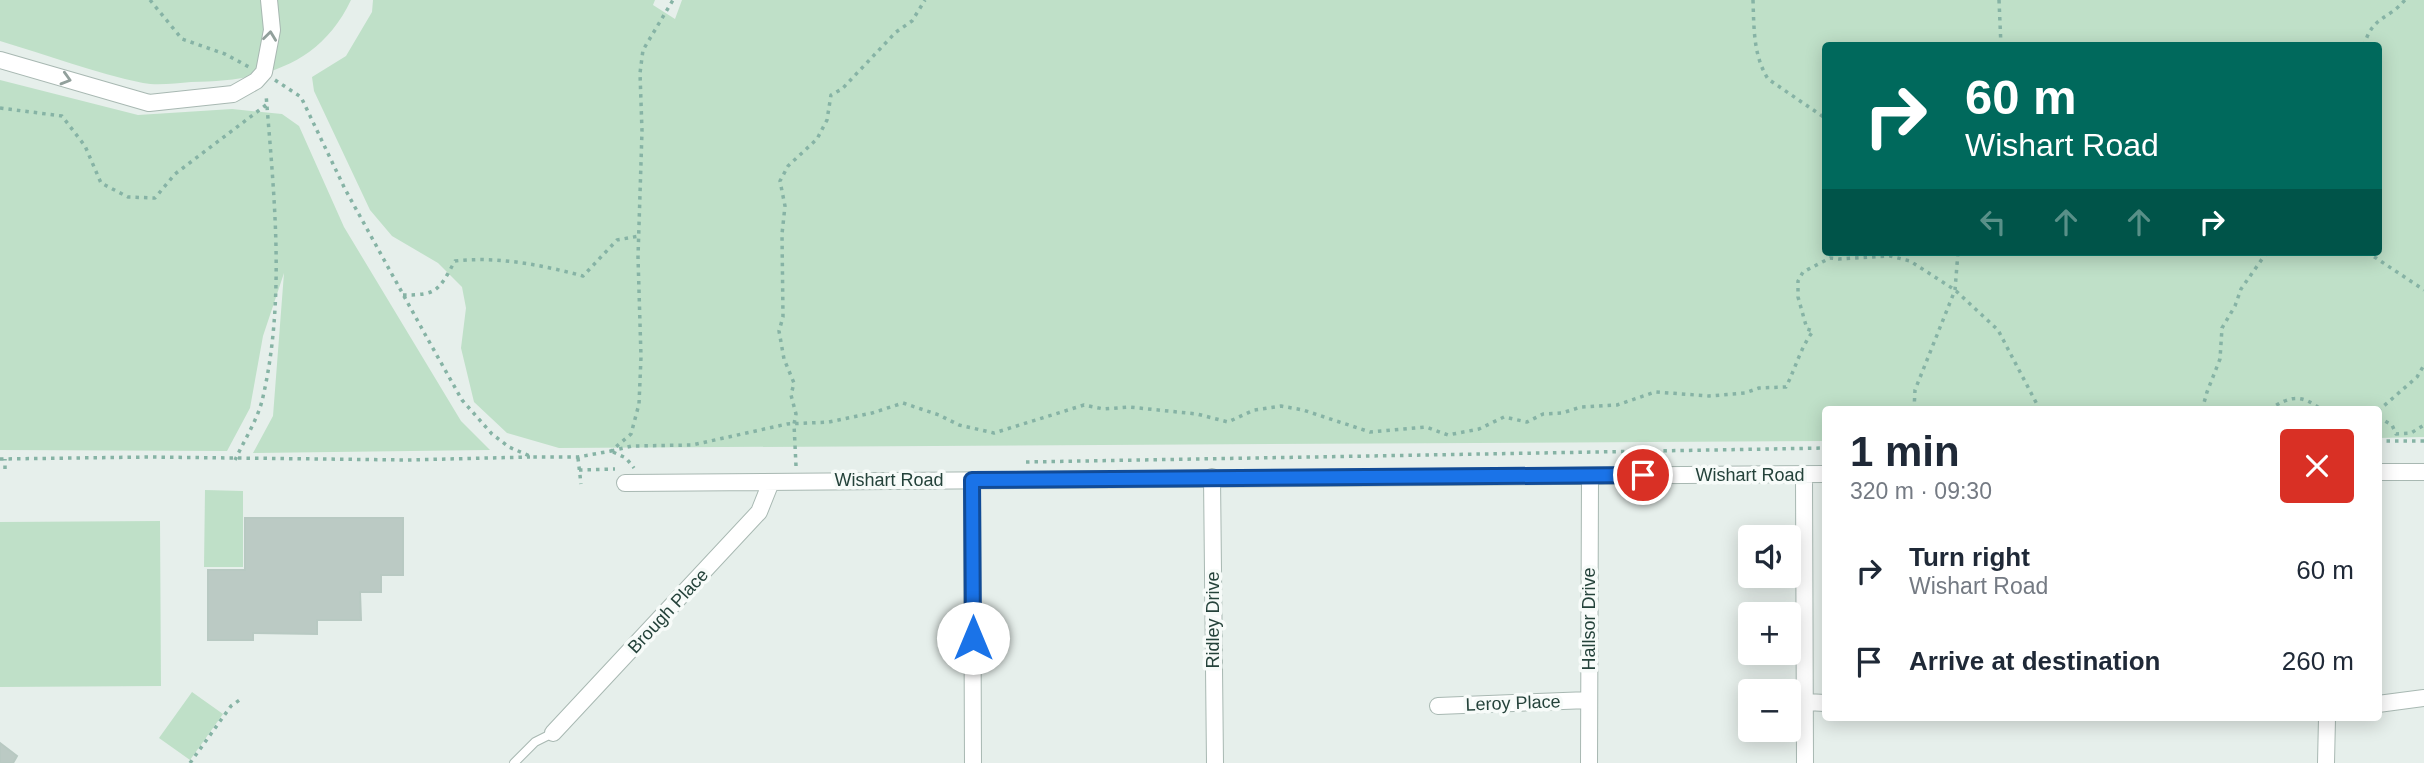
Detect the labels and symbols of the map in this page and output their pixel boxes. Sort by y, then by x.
one-way arrow [262,30,277,42]
one-way arrow [59,70,71,85]
pin [1613,445,1673,505]
street label: Wishart Road [1695,465,1805,485]
street label: Wishart Road [834,470,944,490]
street label: Brough Place [624,565,712,657]
street label: Hallsor Drive [1579,567,1599,671]
street label: Ridley Drive [1203,571,1223,669]
position arrow [936,601,1010,675]
street label: Leroy Place [1465,691,1561,715]

